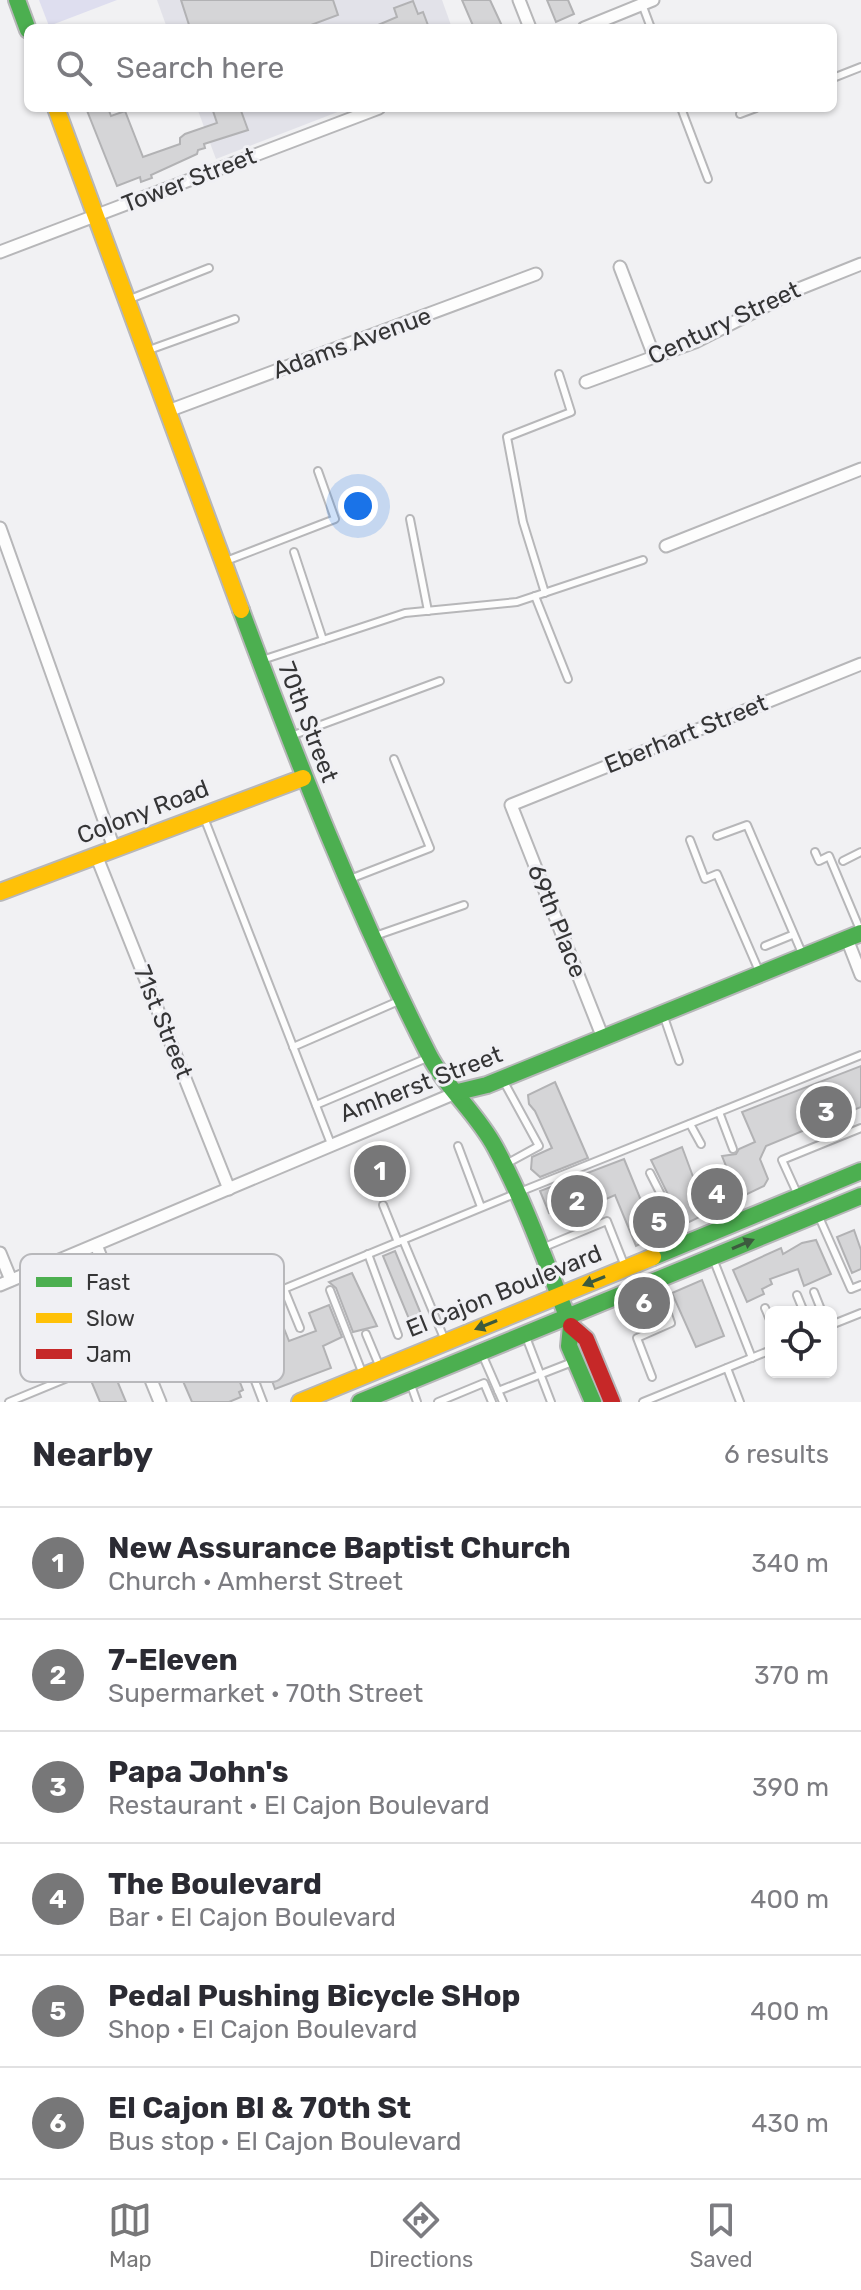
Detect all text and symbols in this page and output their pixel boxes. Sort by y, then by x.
search box [24,24,837,112]
icon: search [52,46,96,90]
text: Search here [116,50,284,86]
street label: Tower Street [118,142,260,218]
street label: Century Street [643,276,805,370]
street label: Adams Avenue [269,301,435,385]
your location [338,486,378,526]
street label: 70th Street [272,658,344,786]
street label: Eberhart Street [601,689,771,779]
street label: Colony Road [73,774,213,850]
street label: 69th Place [522,860,592,982]
street label: 71st Street [128,961,198,1083]
street label: Amherst Street [336,1040,506,1128]
pin: 3 [800,1082,852,1142]
pin: 1 [354,1141,406,1201]
pin: 4 [691,1164,743,1224]
pin: 2 [551,1171,603,1231]
pin: 5 [633,1192,685,1252]
one-way arrow [731,1238,754,1251]
street label: El Cajon Boulevard [402,1239,606,1343]
legend [20,1254,284,1382]
text: Fast [86,1269,131,1296]
pin: 6 [618,1273,670,1333]
one-way arrow [582,1274,606,1287]
text: Slow [86,1305,135,1332]
map controls [765,1306,837,1378]
button: locate [765,1306,837,1378]
one-way arrow [474,1318,498,1331]
text: Jam [86,1341,132,1368]
text: Nearby [32,1434,153,1475]
text: 6 results [724,1439,829,1470]
text: New Assurance Baptist Church [108,1530,571,1566]
text: 1 [52,1548,64,1579]
text: 340 m [751,1548,829,1579]
text: Church · Amherst Street [108,1566,403,1597]
text: 7-Eleven [108,1642,238,1678]
text: 2 [50,1660,66,1691]
text: 370 m [754,1660,829,1691]
text: Supermarket · 70th Street [108,1678,423,1709]
text: Papa John's [108,1754,289,1790]
text: 3 [49,1772,67,1803]
text: 390 m [752,1772,829,1803]
text: Restaurant · El Cajon Boulevard [108,1790,490,1821]
text: The Boulevard [108,1866,322,1902]
text: 4 [49,1884,67,1915]
text: 400 m [750,1884,829,1915]
text: Bar · El Cajon Boulevard [108,1902,396,1933]
text: Pedal Pushing Bicycle SHop [108,1978,521,2014]
text: 5 [50,1996,66,2027]
text: 400 m [750,1996,829,2027]
text: Shop · El Cajon Boulevard [108,2014,417,2045]
text: El Cajon Bl & 70th St [108,2090,411,2126]
text: 6 [50,2108,66,2139]
text: 430 m [751,2108,829,2139]
text: Bus stop · El Cajon Boulevard [108,2126,462,2157]
tab: Map [108,2198,152,2273]
tab: Directions [369,2198,473,2273]
tab: Saved [690,2198,753,2273]

